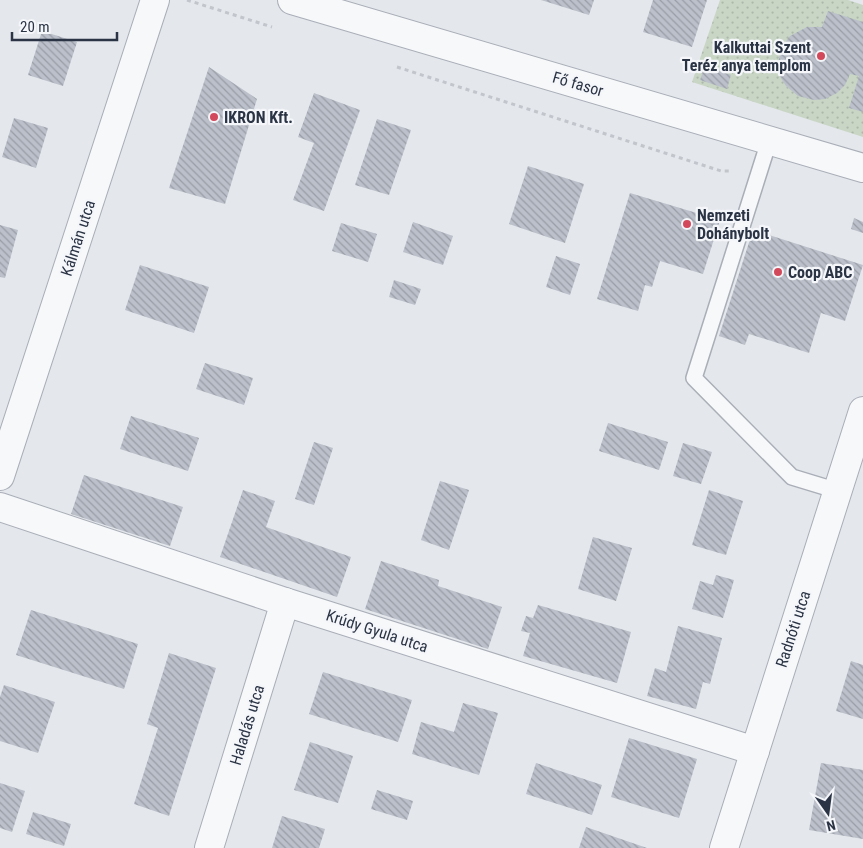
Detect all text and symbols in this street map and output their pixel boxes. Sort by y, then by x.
scale bar [12,10,118,42]
text: 20 m [20,18,50,36]
place label: Kalkuttai Szent Teréz anya templom [682,38,811,75]
marker: Kalkuttai Szent Teréz anya templom [815,50,827,62]
street label: Fő fasor [550,68,606,100]
place label: IKRON Kft. [224,108,293,127]
marker: IKRON Kft. [208,111,220,123]
street label: Kálmán utca [57,198,99,278]
place label: Nemzeti Dohánybolt [697,206,769,243]
marker: Nemzeti Dohánybolt [681,218,693,230]
place label: Coop ABC [788,263,852,282]
marker: Coop ABC [772,266,784,278]
street label: Radnóti utca [772,588,814,670]
street label: Krúdy Gyula utca [324,606,430,656]
street label: Haladás utca [226,683,268,767]
north arrow [803,788,853,838]
text: N [825,817,837,834]

